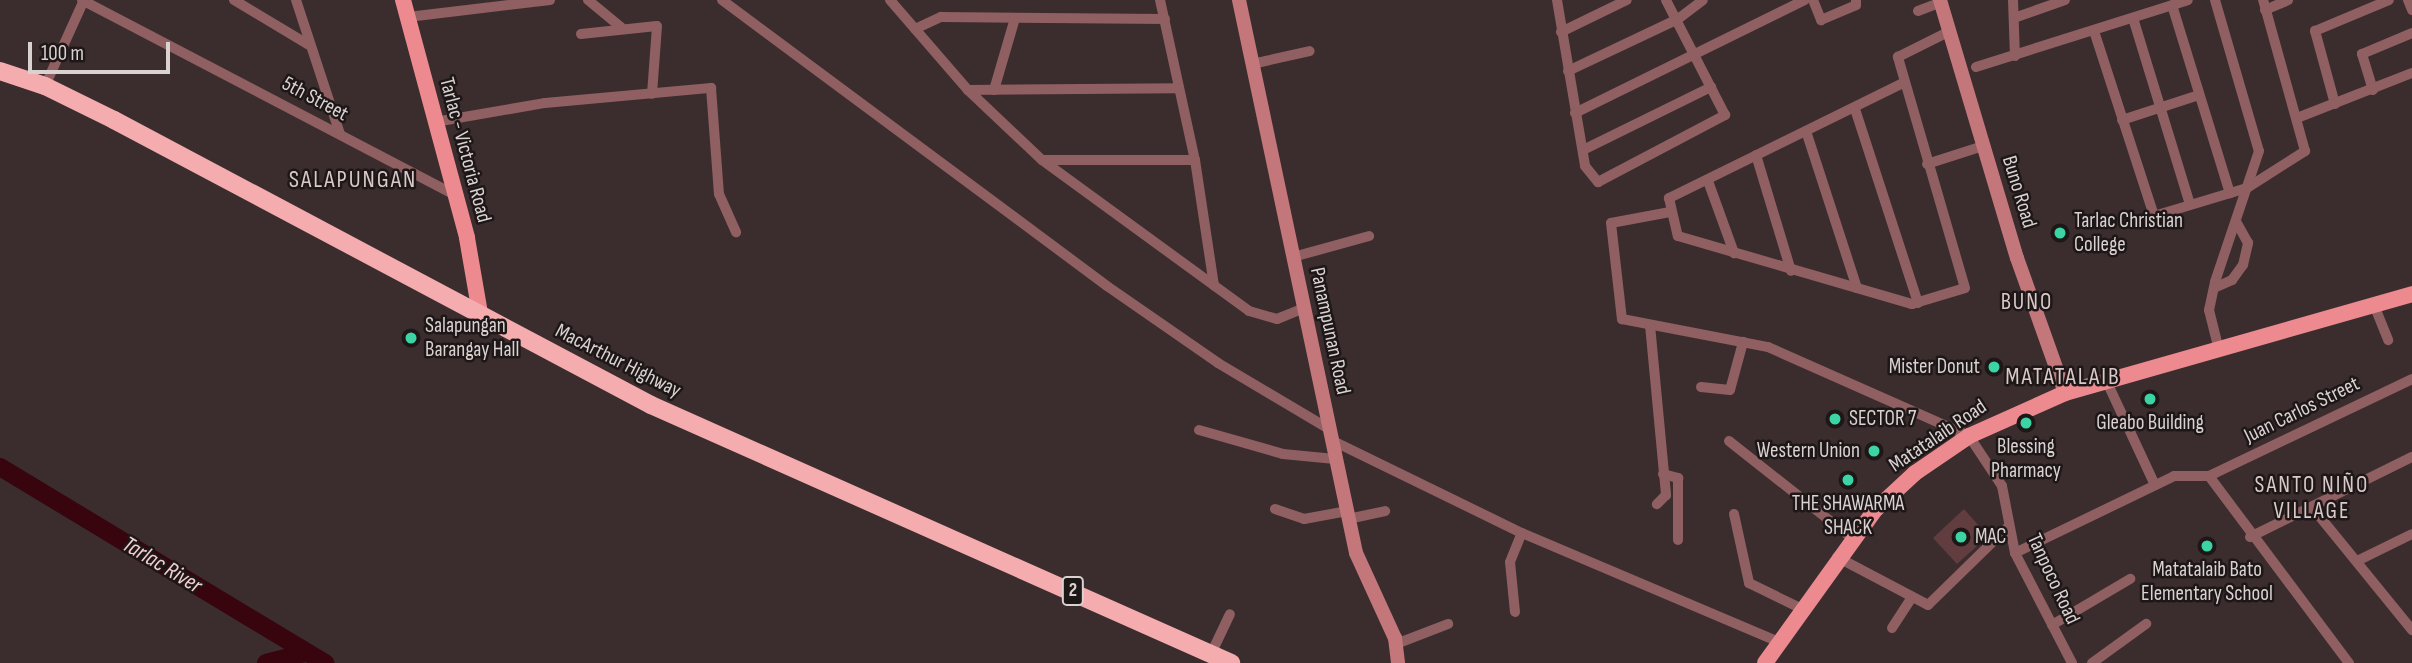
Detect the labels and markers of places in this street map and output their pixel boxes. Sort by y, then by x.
place label: Tarlac Christian College [2074,208,2183,258]
marker: Tarlac Christian College [2052,225,2068,241]
place label: Salapungan Barangay Hall [425,313,519,363]
marker: Salapungan Barangay Hall [403,330,419,346]
place label: Mister Donut [1889,354,1980,380]
marker: Mister Donut [1986,359,2002,375]
marker: Gleabo Building [2142,391,2158,407]
place label: SECTOR 7 [1849,406,1916,432]
place label: Gleabo Building [2096,410,2204,436]
marker: SECTOR 7 [1827,411,1843,427]
marker: Blessing Pharmacy [2018,415,2034,431]
place label: Blessing Pharmacy [1991,434,2061,484]
place label: Western Union [1757,438,1860,464]
marker: Western Union [1866,443,1882,459]
marker: THE SHAWARMA SHACK [1840,472,1856,488]
place label: THE SHAWARMA SHACK [1792,491,1904,541]
place label: MAC [1975,524,2006,550]
marker: MAC [1953,529,1969,545]
marker: Matatalaib Bato Elementary School [2199,538,2215,554]
place label: Matatalaib Bato Elementary School [2141,557,2273,607]

